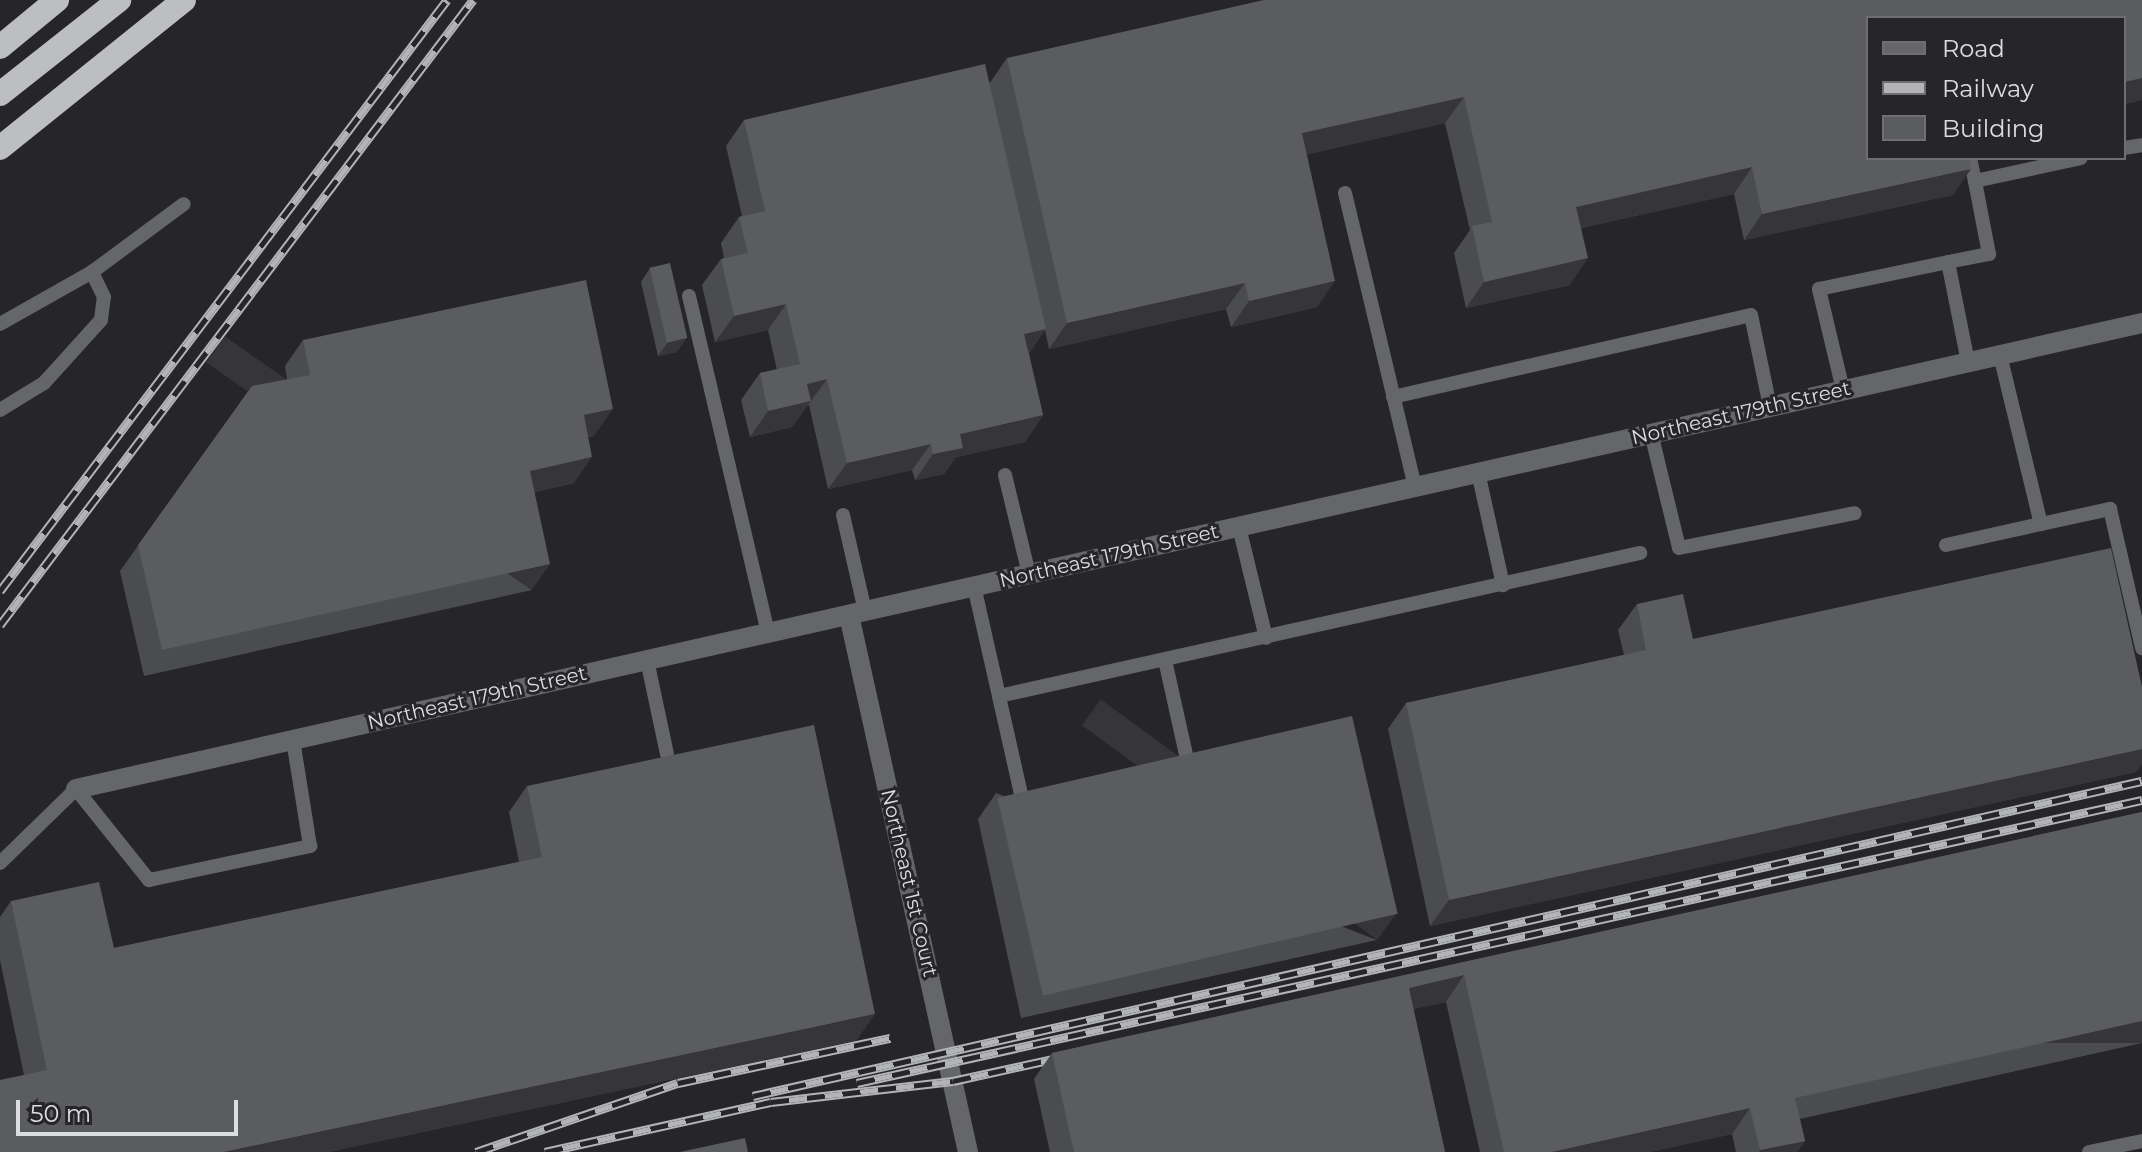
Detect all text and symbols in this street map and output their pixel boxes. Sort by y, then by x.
legend [1866,16,2126,160]
text: Road [1942,34,2005,63]
text: Railway [1942,74,2034,103]
text: Building [1942,114,2045,143]
street label: Northeast 179th Street [1629,376,1853,450]
street label: Northeast 179th Street [997,519,1221,593]
street label: Northeast 179th Street [365,661,589,735]
street label: Northeast 1st Court [876,787,942,979]
scale bar [20,1084,242,1134]
text: 50 m [30,1099,91,1128]

